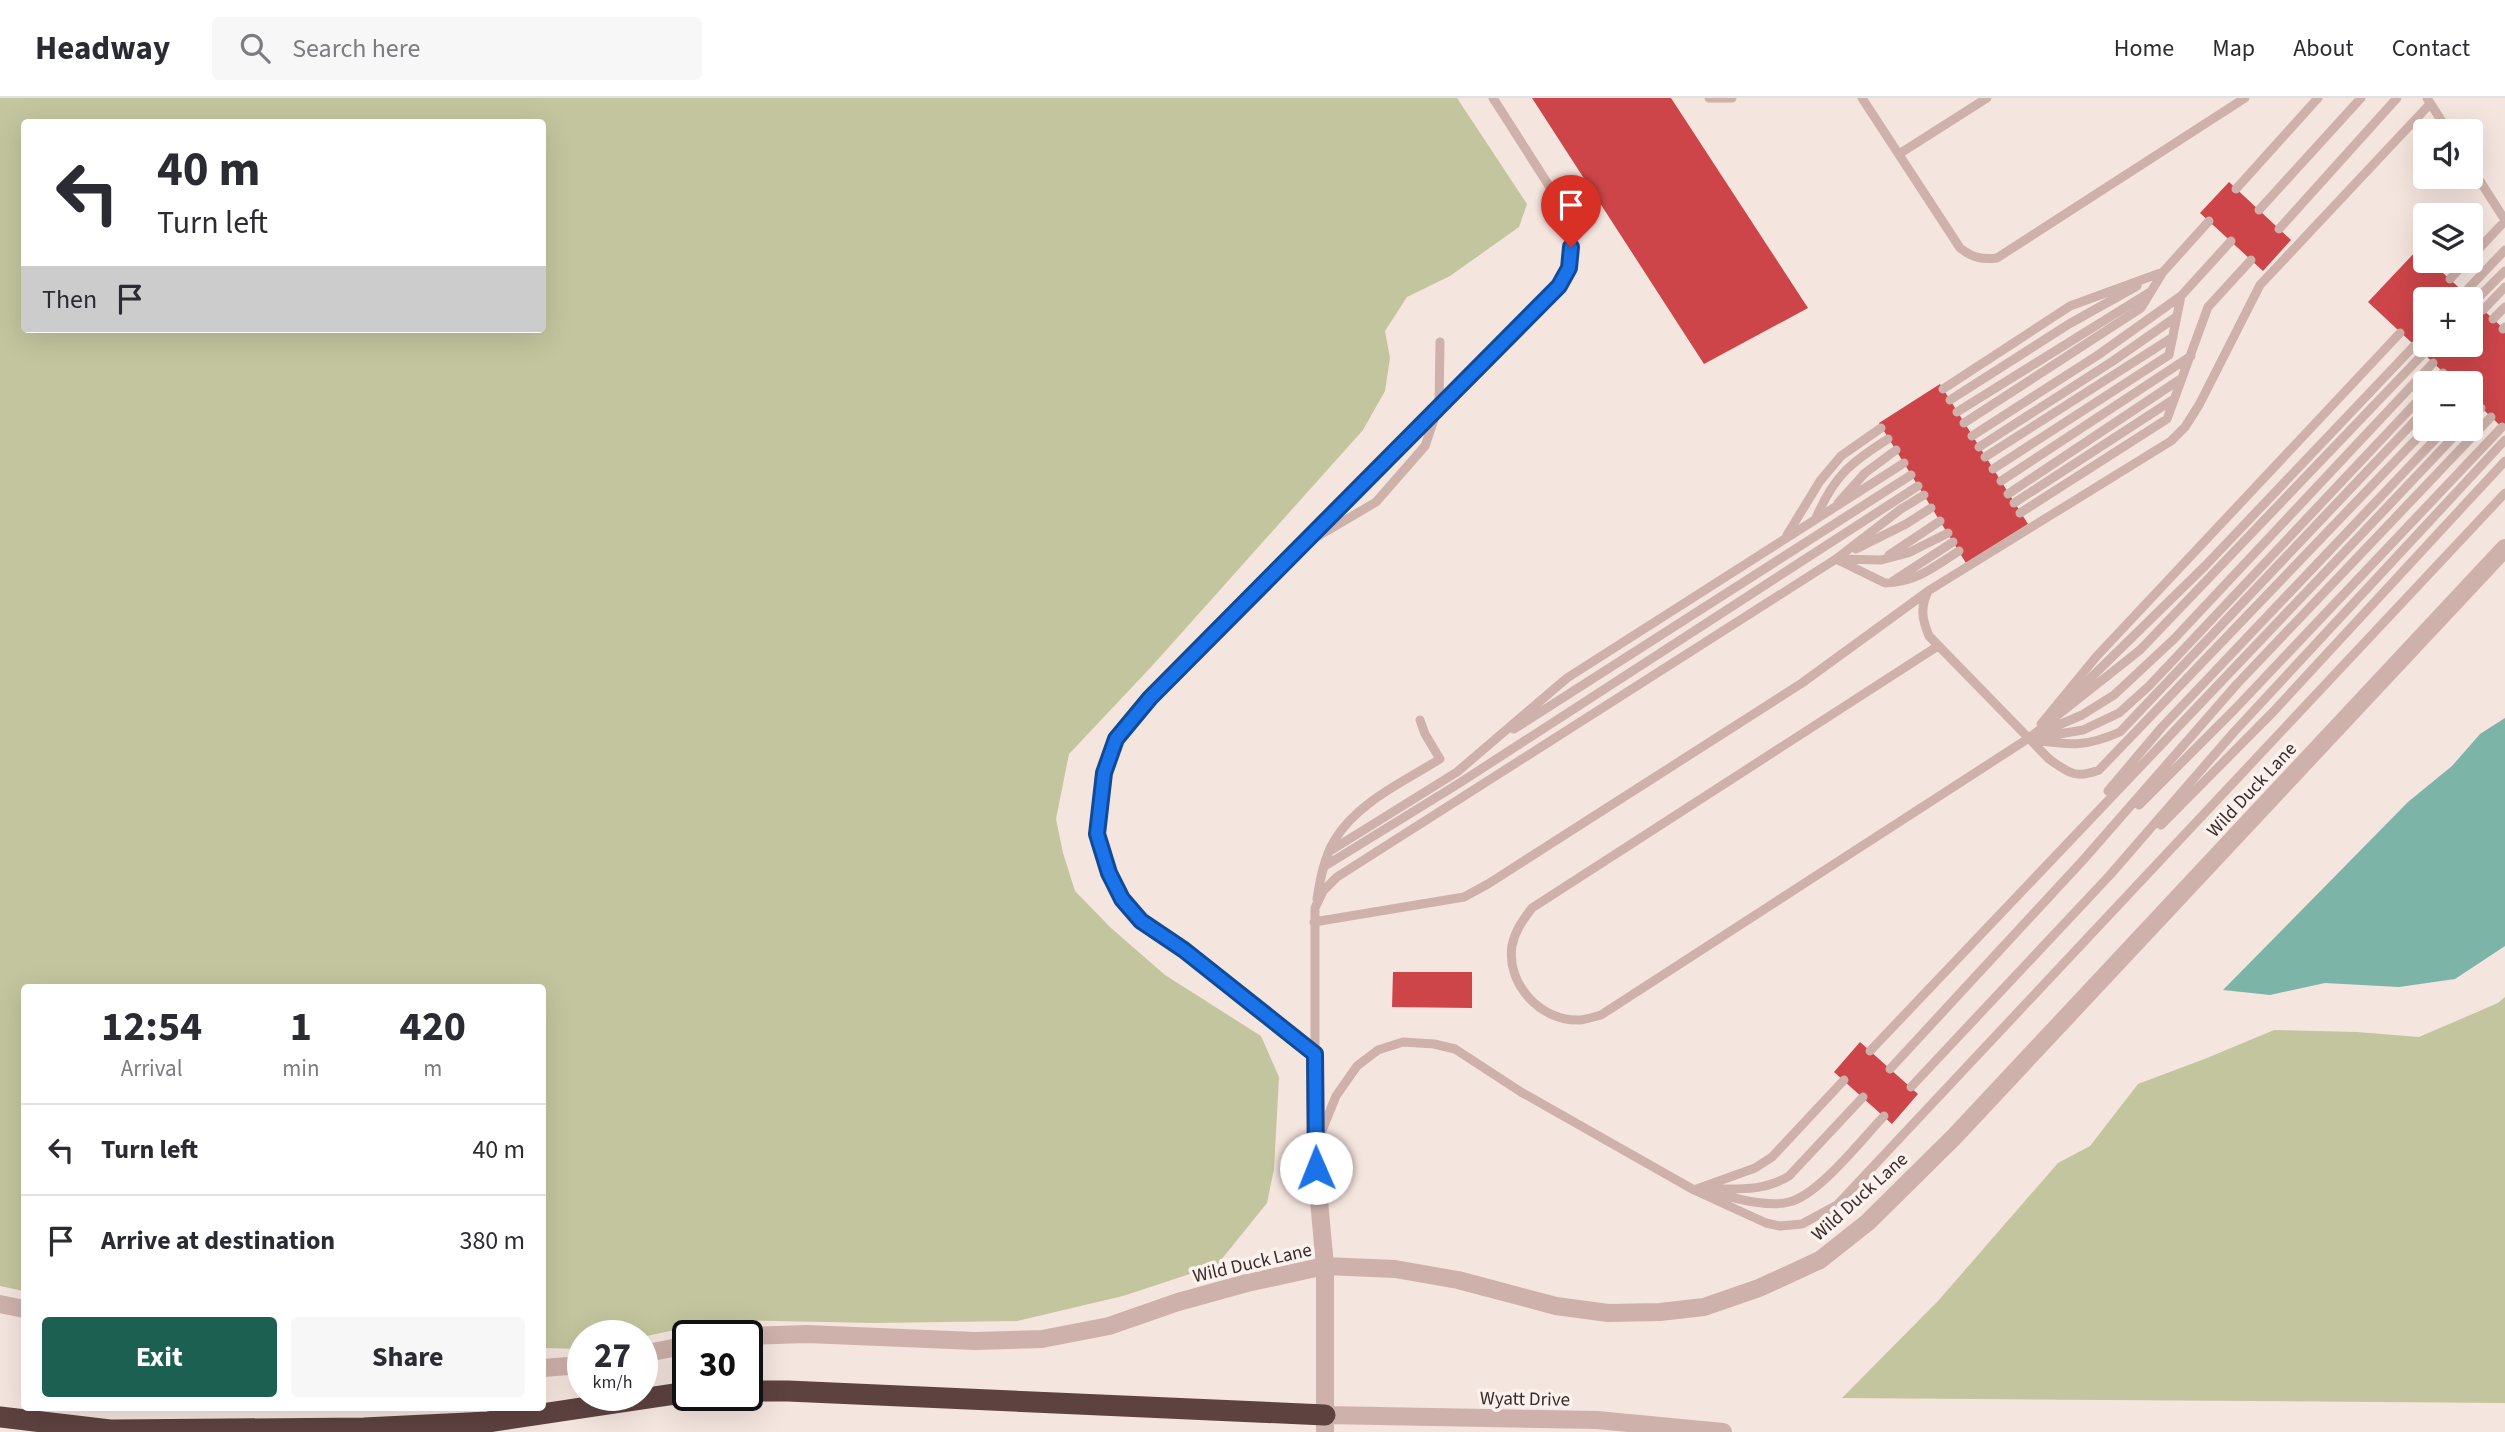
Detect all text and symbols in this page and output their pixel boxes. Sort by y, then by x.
search box [212,17,702,80]
text: Headway [35,25,170,72]
icon: search [236,29,274,67]
text: Search here [292,30,420,67]
text: Home [2114,31,2174,66]
text: Map [2212,31,2255,66]
text: About [2293,31,2354,66]
text: Contact [2392,31,2470,66]
map controls [2413,119,2483,441]
button: sound [2413,119,2483,189]
text: 40 m [157,135,261,205]
icon: left [42,147,133,238]
pin [1541,175,1601,247]
icon: arrive [1552,186,1590,224]
text: Turn left [157,200,268,246]
button: layers [2413,203,2483,273]
icon: arrive [111,280,149,318]
text: Then [42,281,97,318]
button: + [2413,287,2483,357]
button: − [2413,371,2483,441]
street label: Wild Duck Lane [2201,736,2303,844]
text: 12:54 [101,997,202,1057]
text: 1 [290,997,312,1057]
text: 420 [399,997,466,1057]
text: Arrival [121,1052,183,1085]
text: min [282,1052,320,1085]
text: m [423,1052,442,1085]
icon: left [42,1131,80,1169]
text: Turn left [101,1131,198,1168]
text: 40 m [472,1131,525,1168]
position arrow [1279,1131,1353,1205]
street label: Wild Duck Lane [1806,1146,1914,1248]
icon: arrive [42,1222,80,1260]
text: Arrive at destination [101,1222,335,1259]
text: 380 m [459,1222,525,1259]
street label: Wild Duck Lane [1190,1237,1314,1290]
button: Exit [42,1317,277,1397]
button: Share [291,1317,525,1397]
speed limit sign: 30 [672,1320,763,1411]
text: 27 [594,1331,631,1381]
text: km/h [593,1370,632,1395]
street label: Wyatt Drive [1480,1385,1570,1414]

